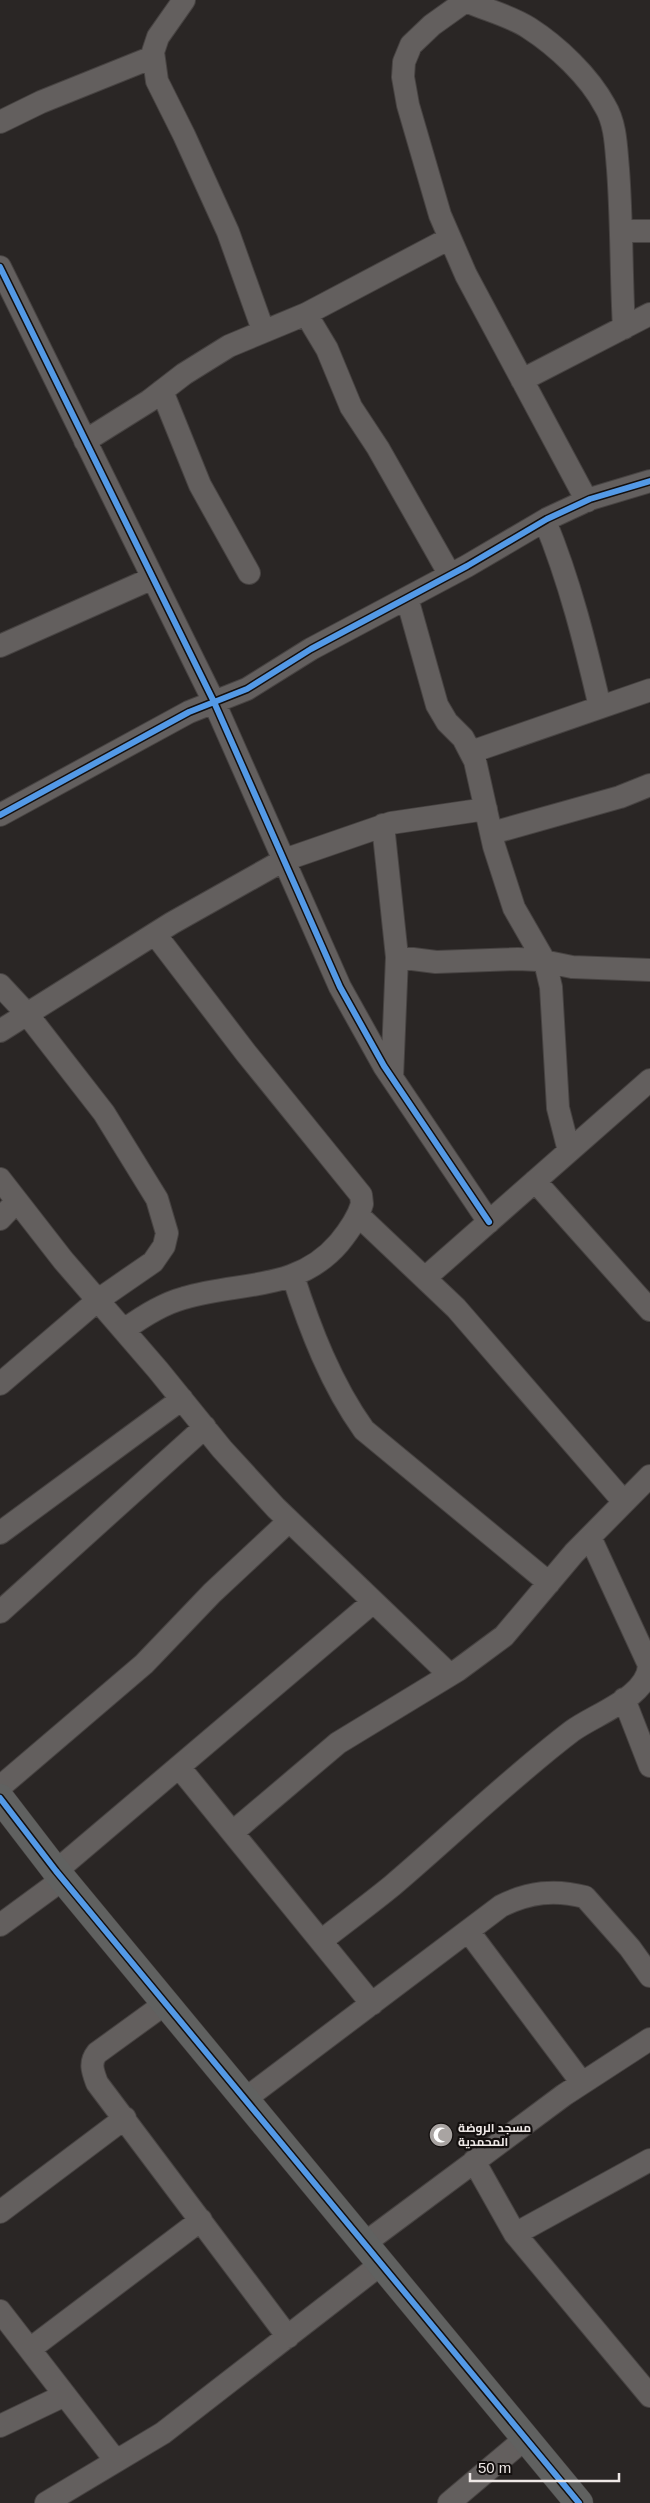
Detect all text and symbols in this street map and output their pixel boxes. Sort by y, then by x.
place label: مسجد الروضة المحمدية [458,2121,531,2149]
mosque icon: مسجد الروضة المحمدية [428,2122,454,2148]
scale bar [470,2450,619,2482]
text: 50 m [478,2459,511,2476]

